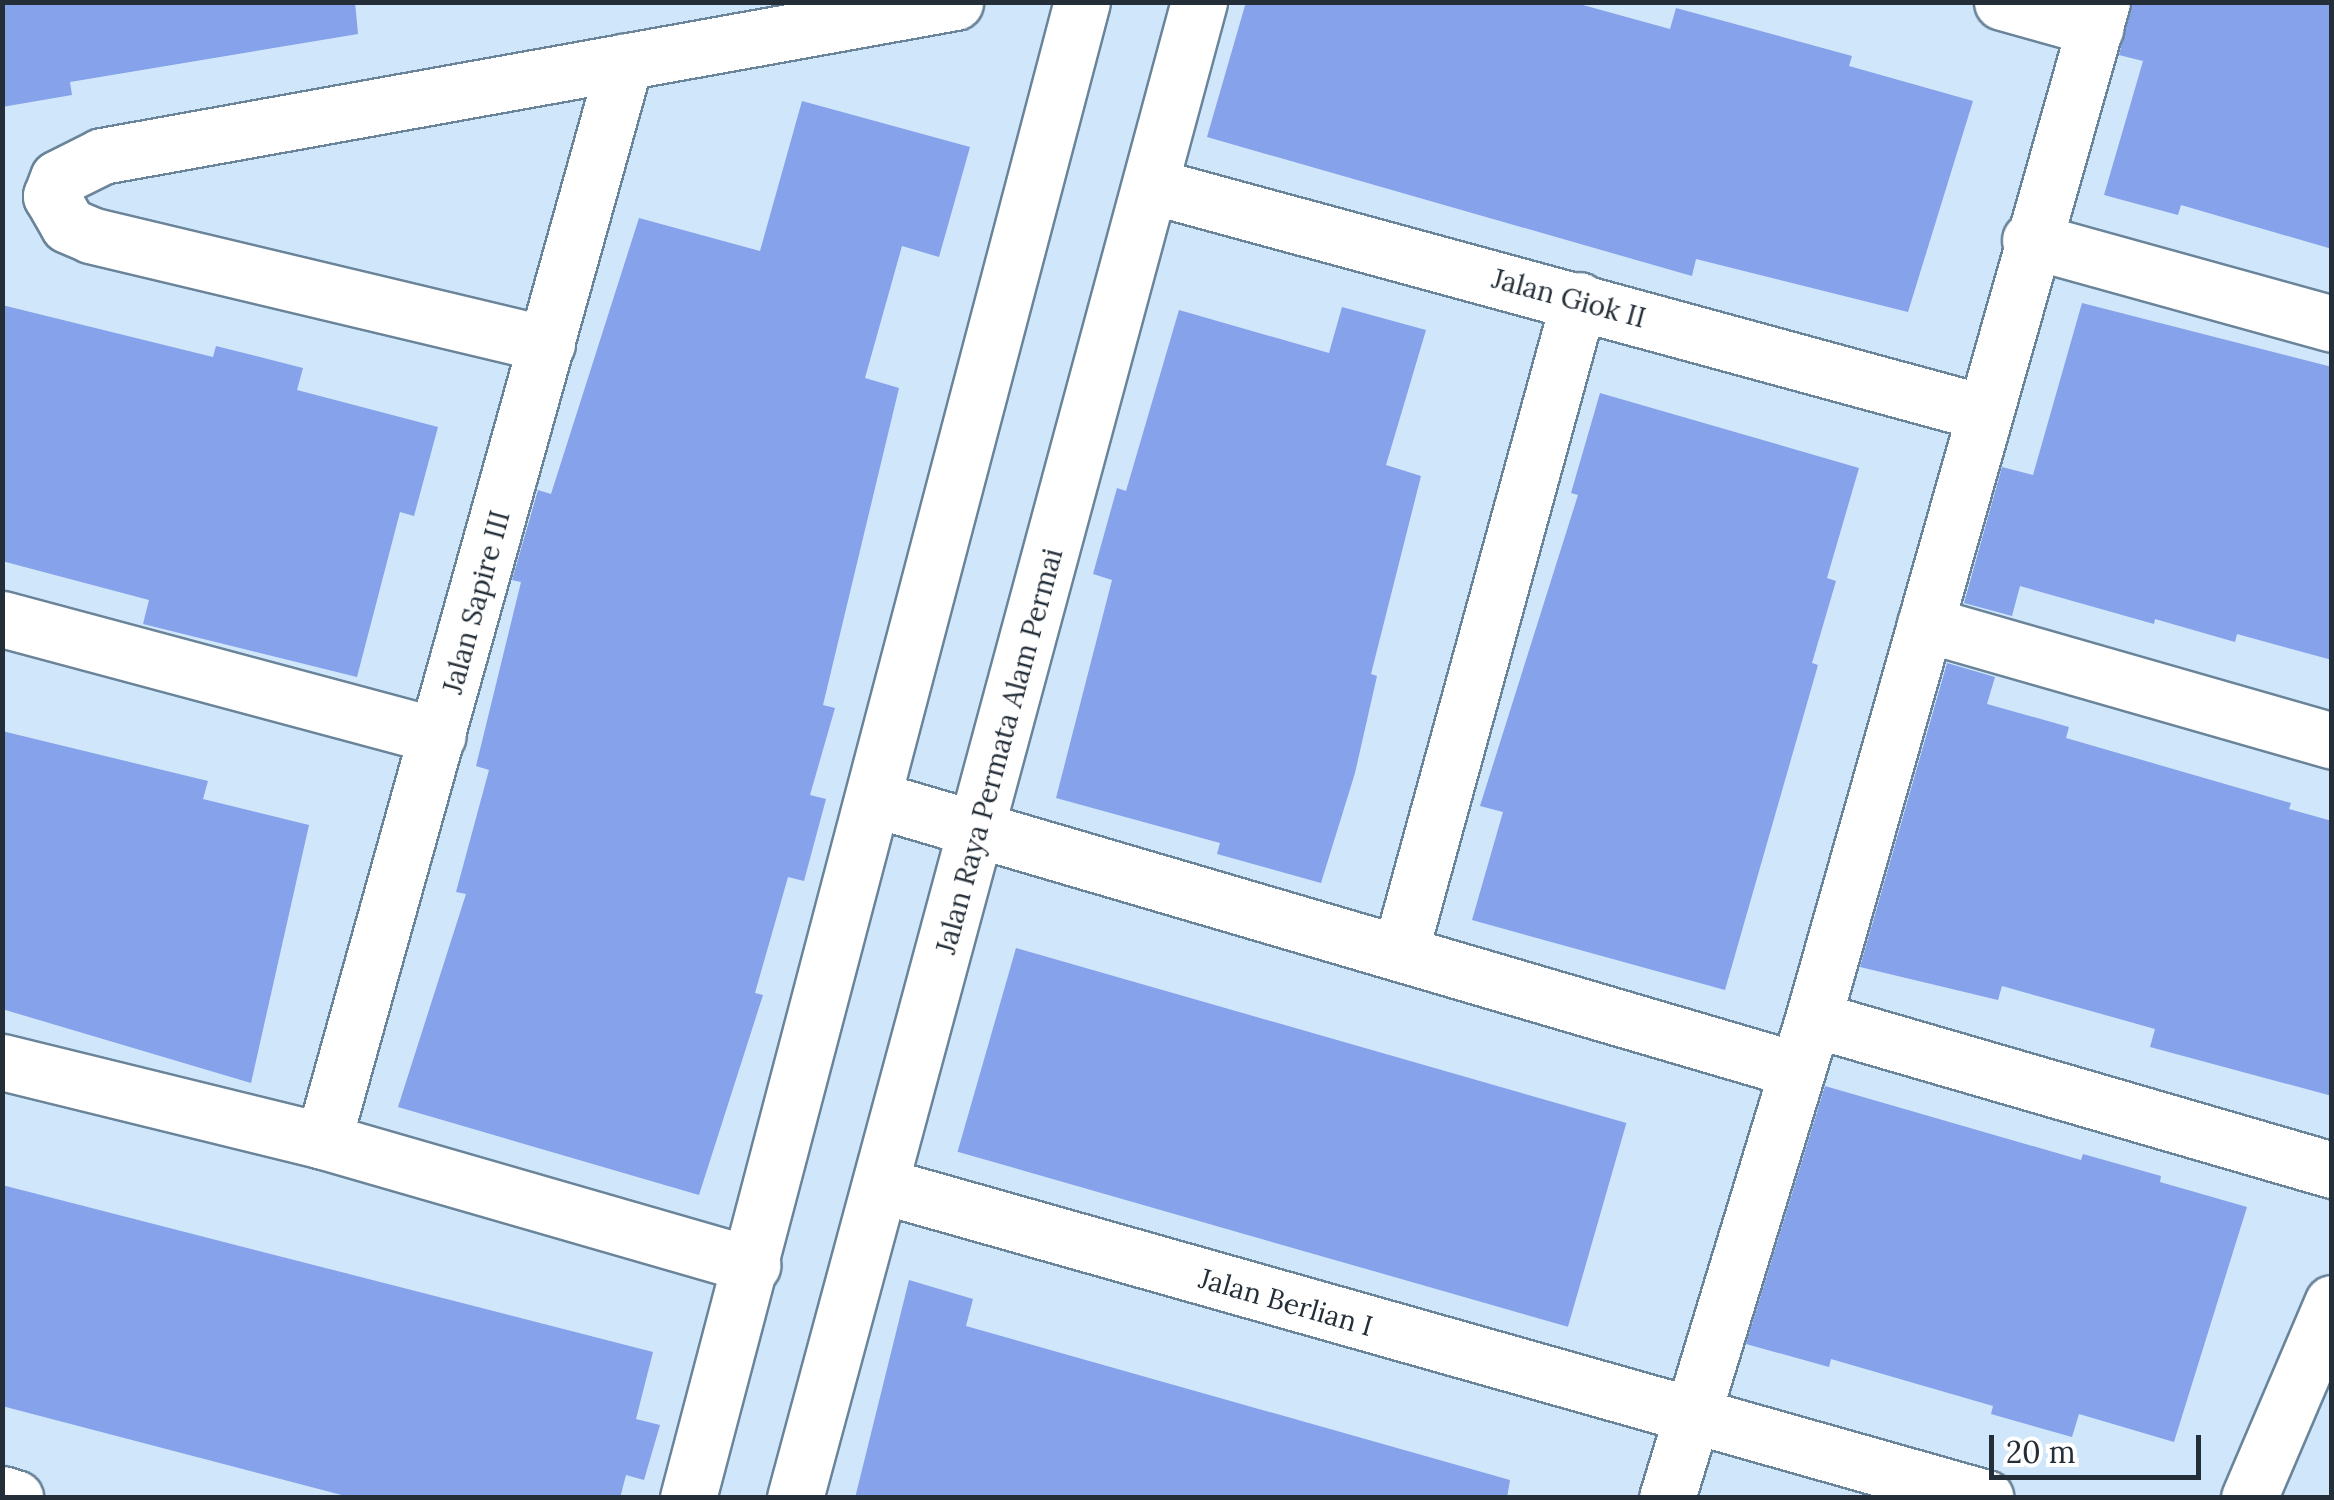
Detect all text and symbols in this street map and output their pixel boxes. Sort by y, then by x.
street label: Jalan Giok II [1489,261,1649,335]
street label: Jalan Sapire III [435,507,517,697]
street label: Jalan Raya Permata Alam Permai [929,545,1069,957]
street label: Jalan Berlian I [1195,1261,1377,1343]
scale bar [1994,1415,2206,1477]
text: 20 m [2006,1433,2075,1471]

